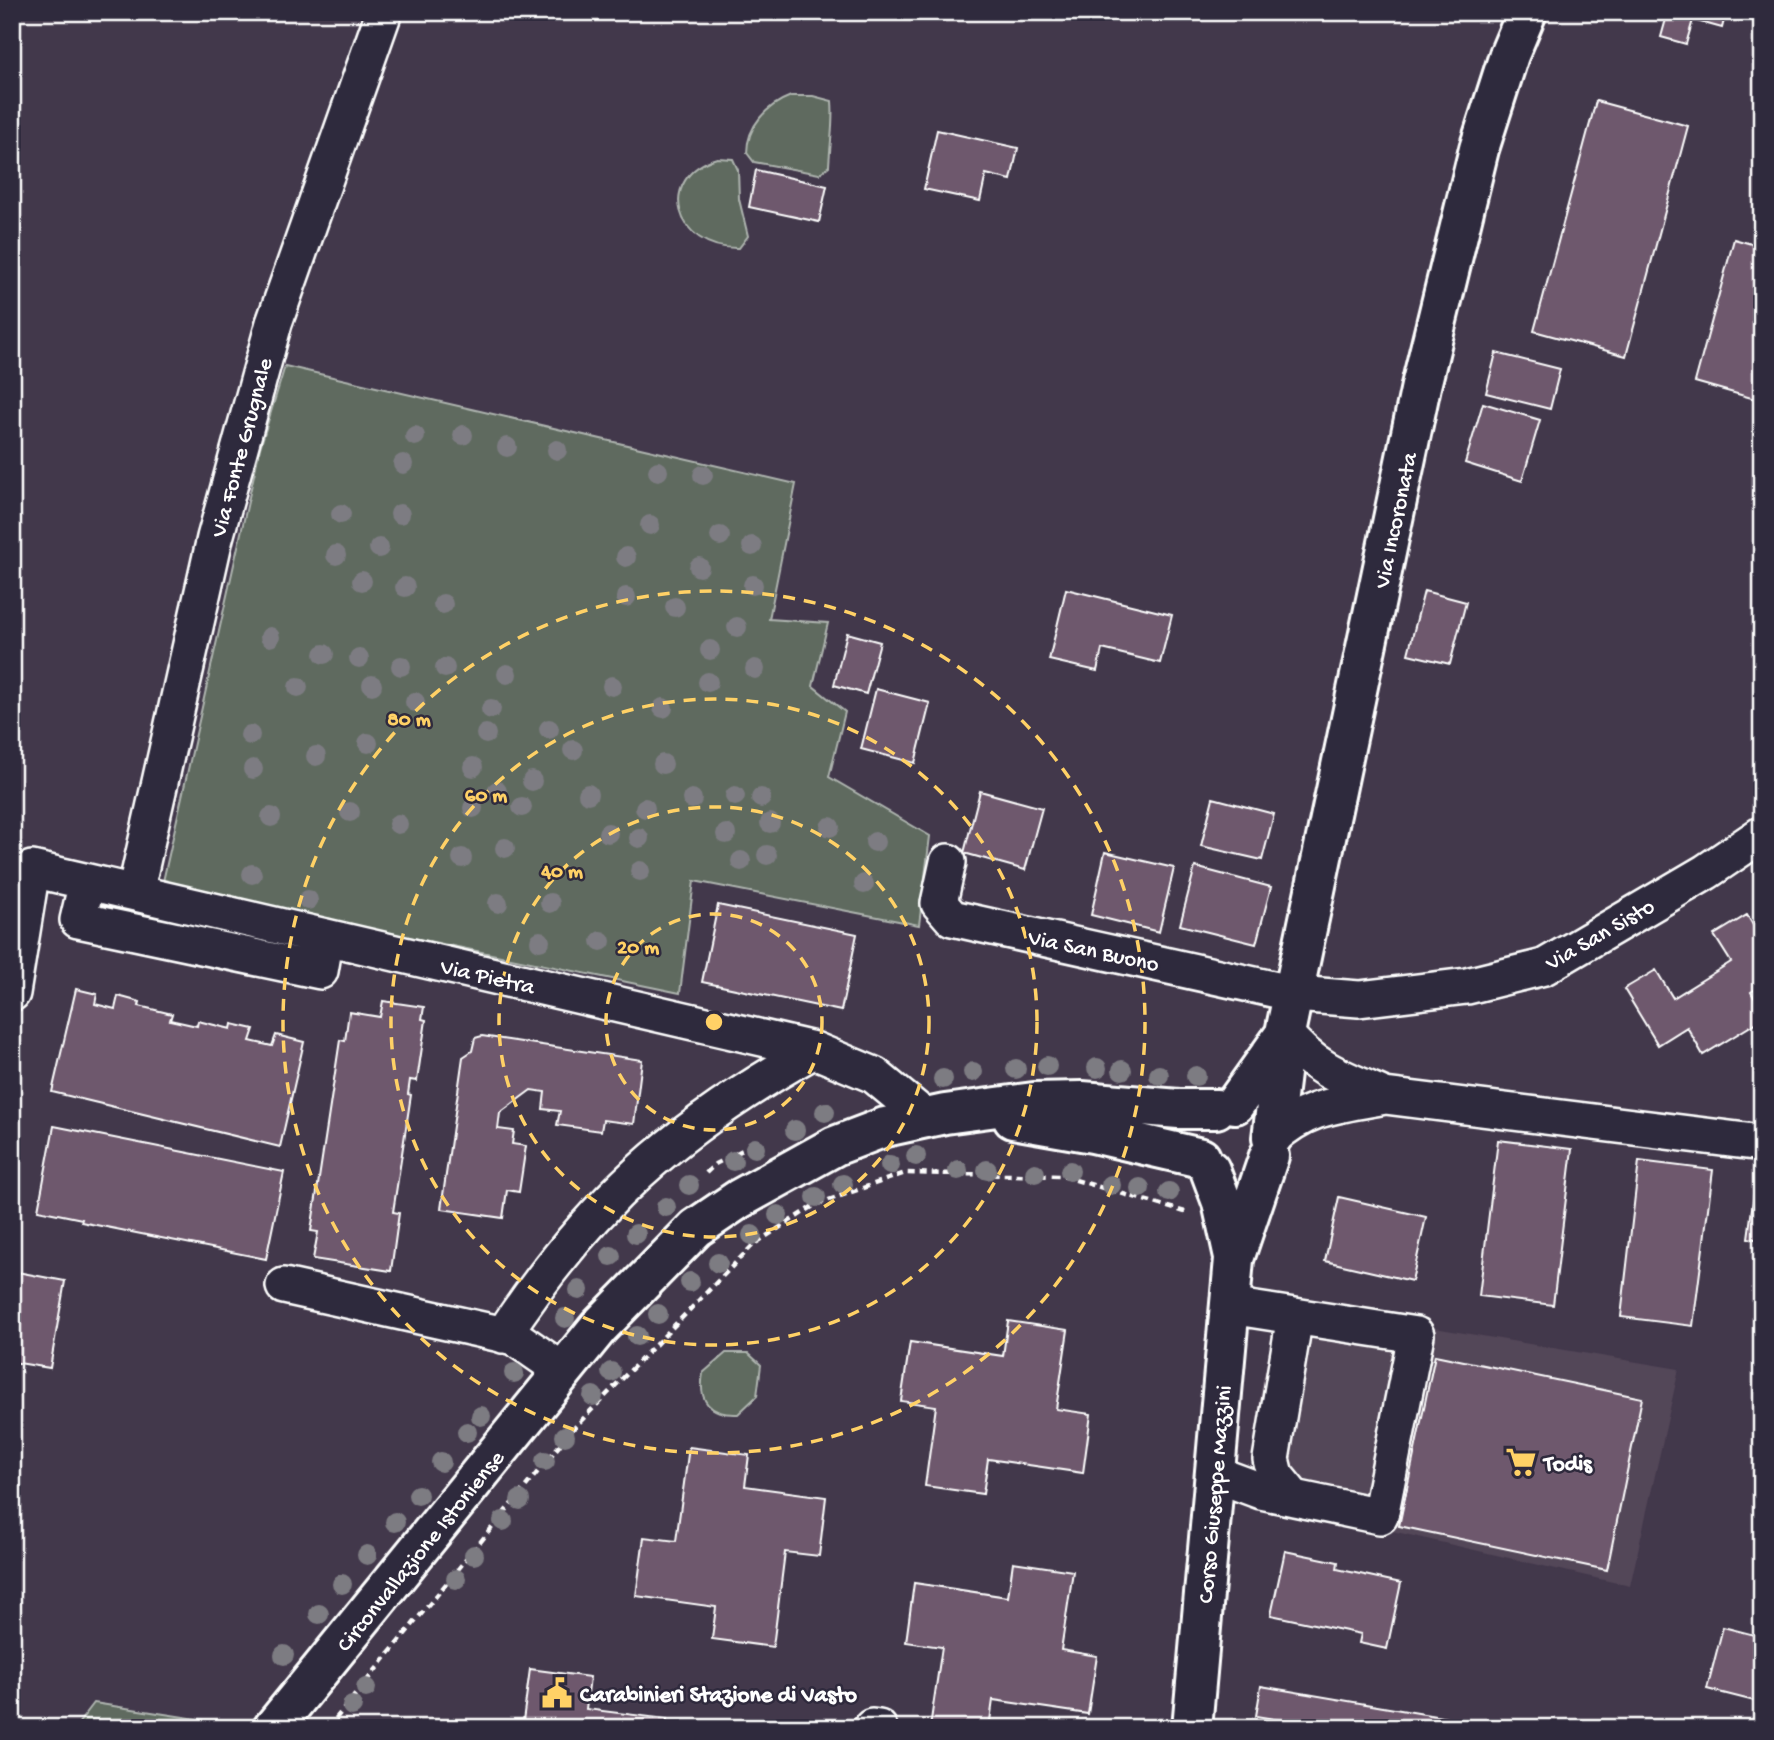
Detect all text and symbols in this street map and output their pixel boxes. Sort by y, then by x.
street label: Via Fonte Grugnale [206,354,281,541]
street label: Via Incoronata [1370,449,1425,592]
text: 80 m [387,709,431,734]
text: 60 m [465,785,507,810]
text: 40 m [540,861,583,886]
street label: Via San Sisto [1541,894,1660,979]
street label: Via San Buono [1024,925,1161,979]
text: 20 m [617,937,659,962]
street label: Via Pietra [437,954,538,1003]
centre of rings [702,1010,726,1034]
street label: Corso Giuseppe Mazzini [1193,1384,1239,1605]
street label: Circonvallazione Istoniense [332,1445,512,1659]
supermarket icon: Todis [1504,1445,1538,1479]
place label: Todis [1542,1452,1593,1479]
public building icon: Carabinieri Stazione di Vasto [540,1676,574,1710]
place label: Carabinieri Stazione di Vasto [580,1683,857,1710]

